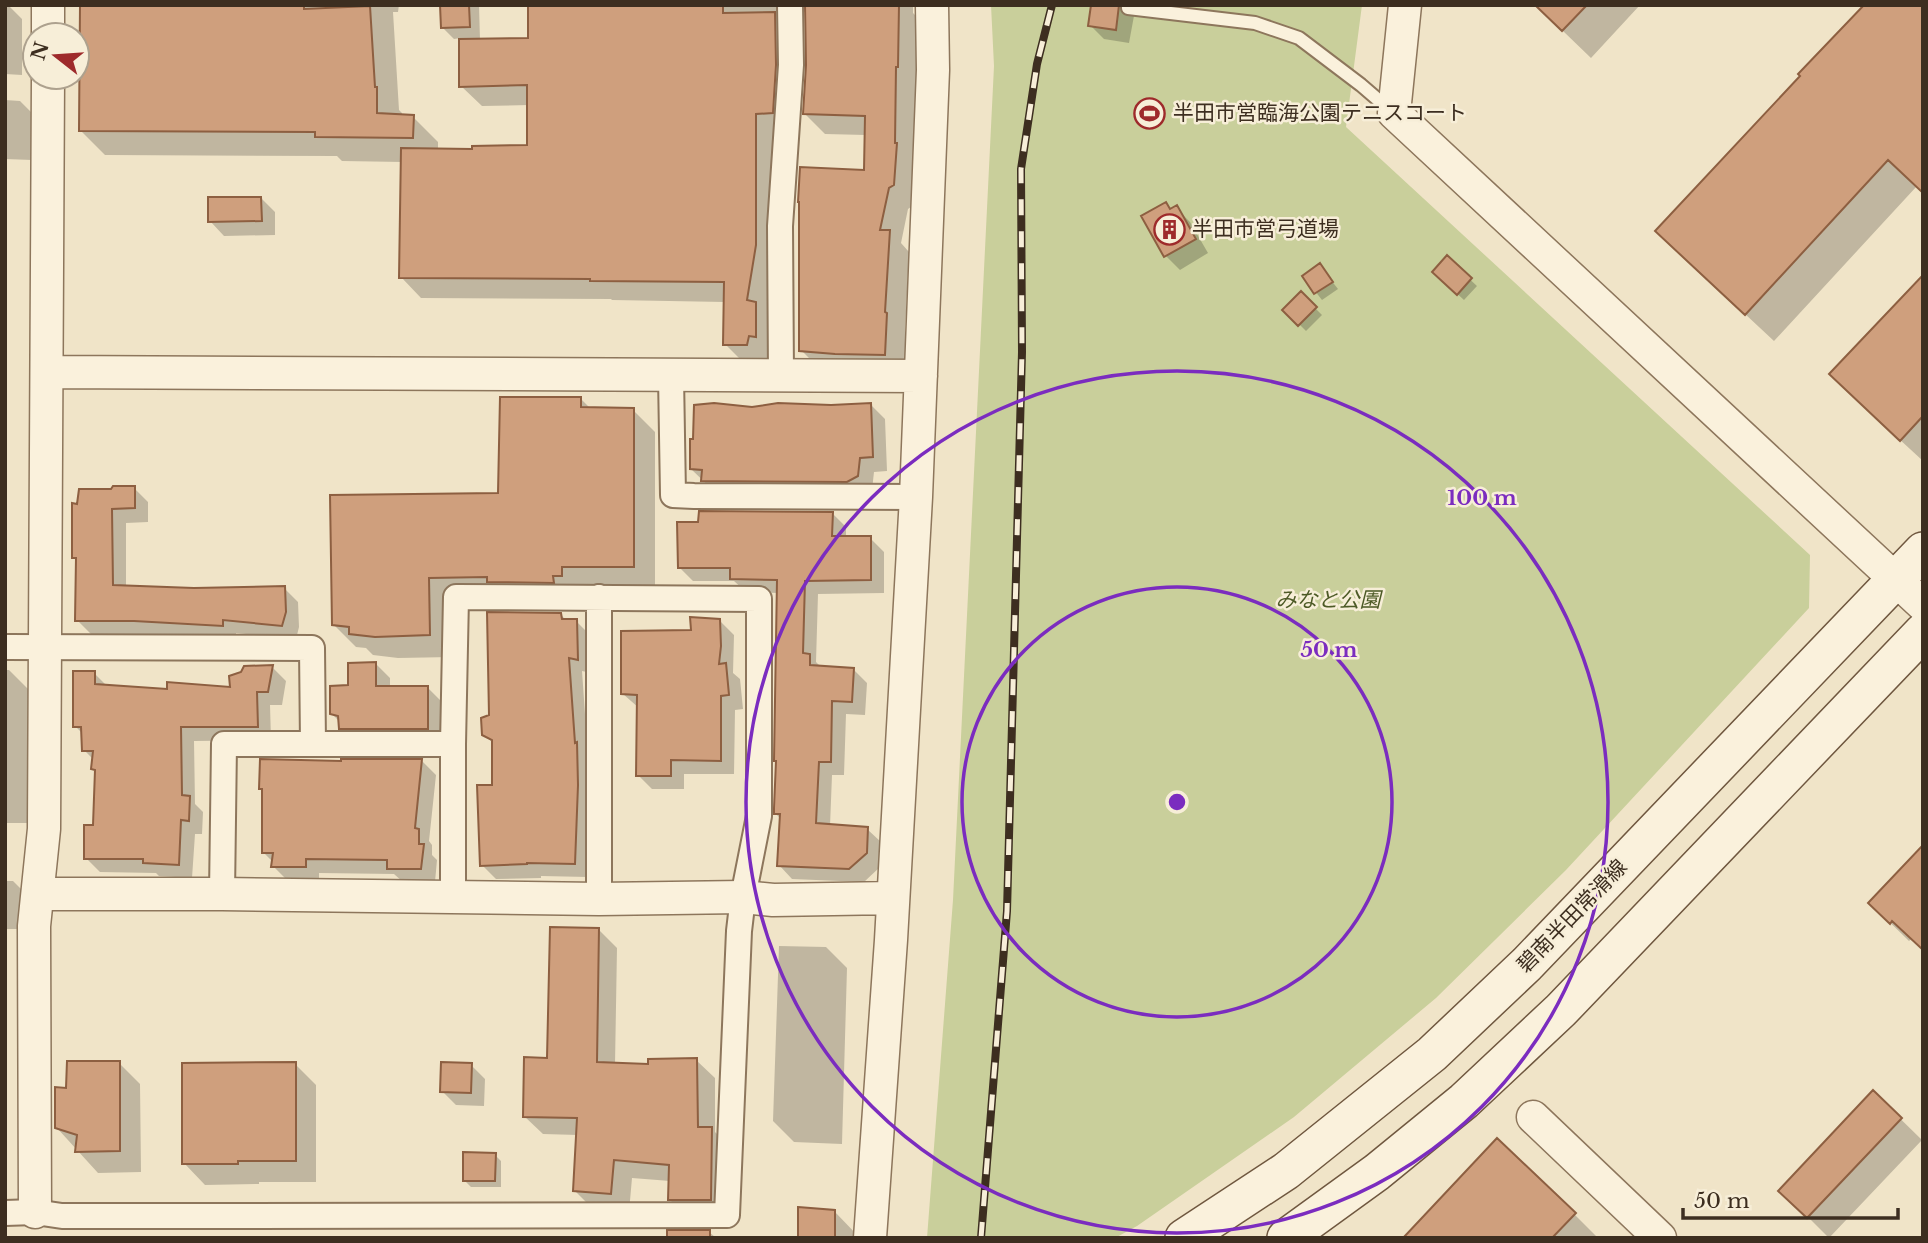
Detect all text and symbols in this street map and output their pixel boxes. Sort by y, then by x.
north arrow [21,21,91,91]
text: N [27,39,54,63]
sports icon: 半田市営臨海公園テニスコート [1133,96,1167,130]
place label: 半田市営臨海公園テニスコート [1173,100,1467,126]
building icon: 半田市営弓道場 [1152,212,1186,246]
place label: 半田市営弓道場 [1192,216,1339,242]
text: 100 m [1447,485,1517,511]
park label: みなと公園 [1276,587,1383,613]
text: 50 m [1300,637,1358,663]
centre of rings [1165,790,1189,814]
street label: 碧南半田常滑線 [1512,854,1632,978]
scale bar [1683,1176,1898,1220]
text: 50 m [1694,1188,1750,1214]

